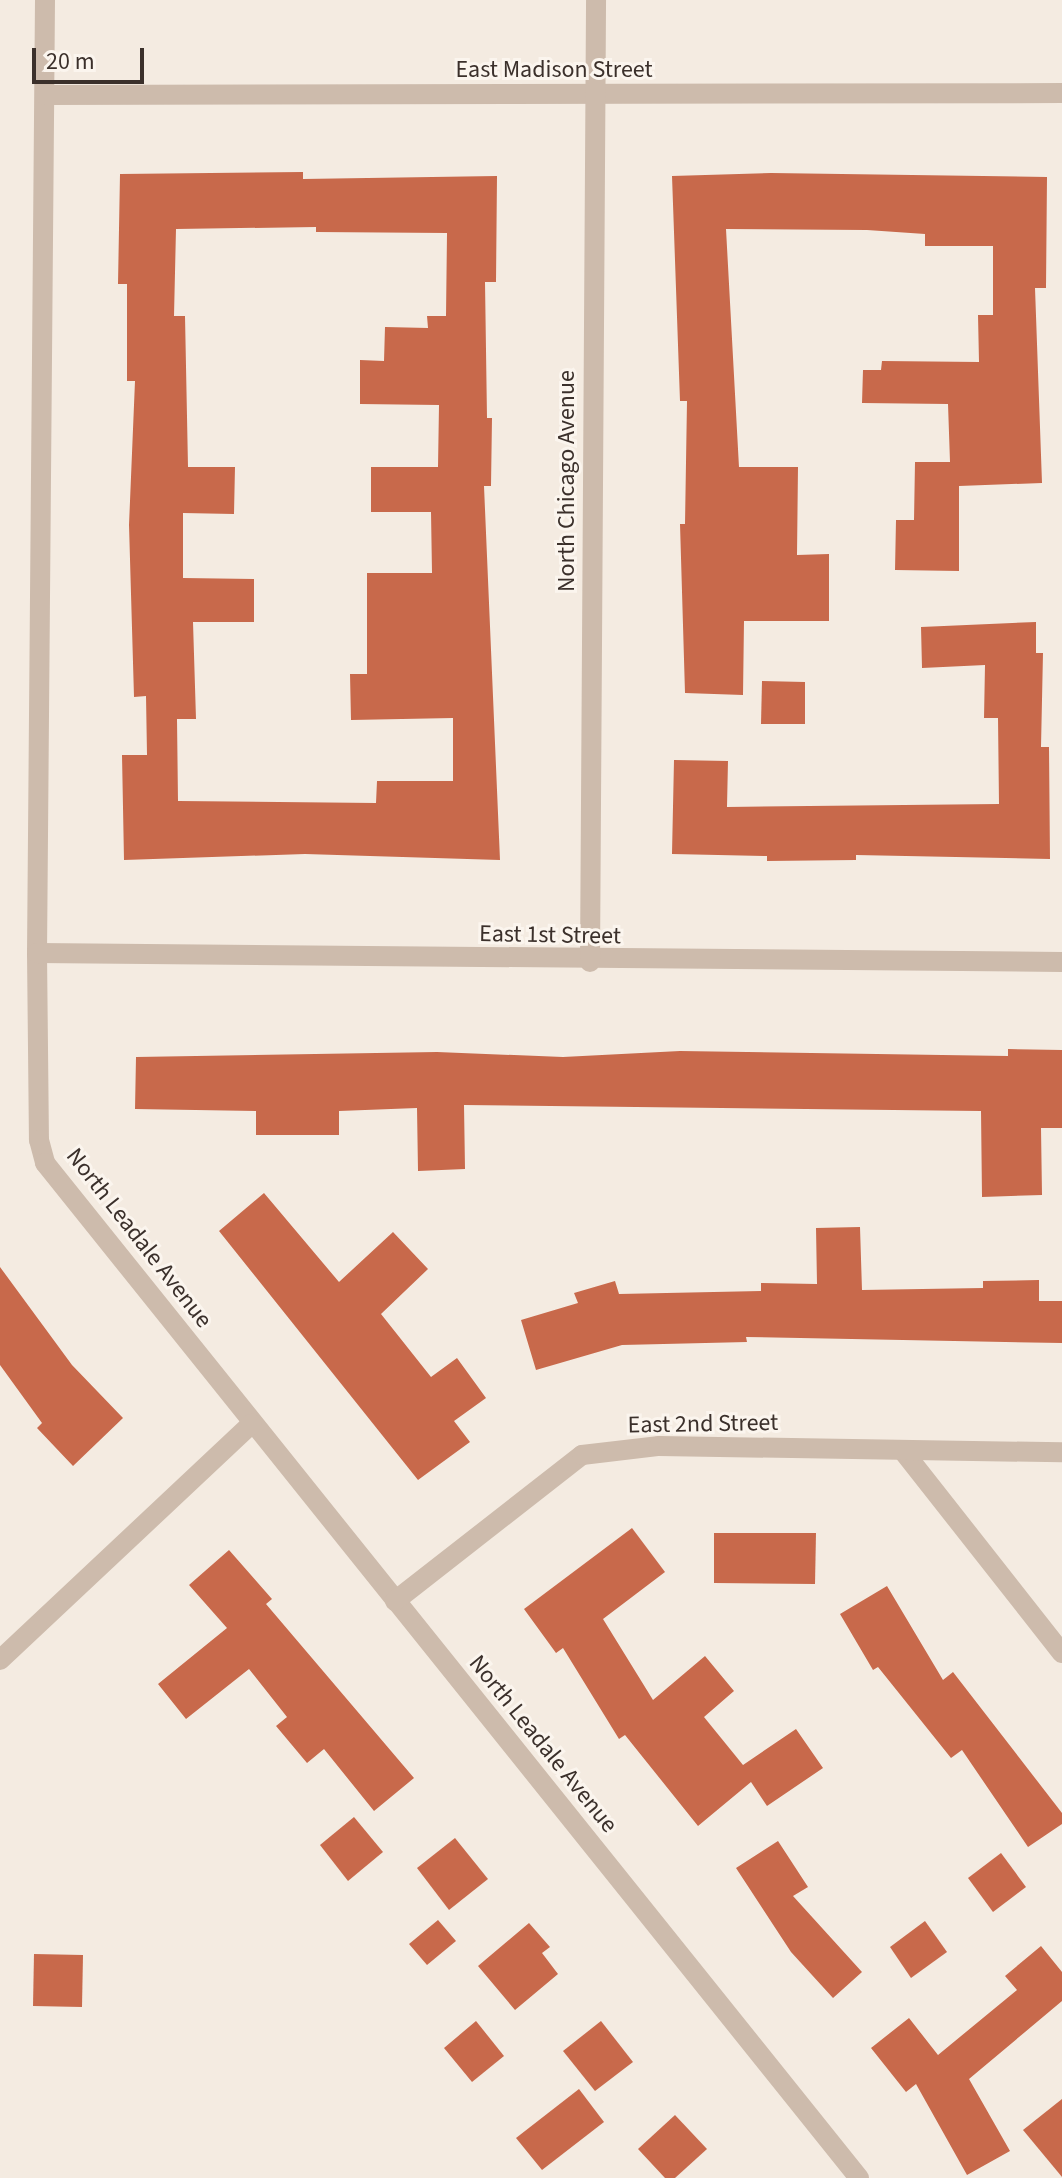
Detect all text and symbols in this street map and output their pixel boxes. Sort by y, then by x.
scale bar [36,32,148,82]
text: 20 m [46,44,95,79]
street label: East Madison Street [455,56,653,84]
street label: North Chicago Avenue [553,370,581,592]
street label: East 1st Street [479,919,621,951]
street label: North Leadale Avenue [60,1142,218,1334]
street label: East 2nd Street [627,1408,779,1440]
street label: North Leadale Avenue [463,1649,623,1839]

